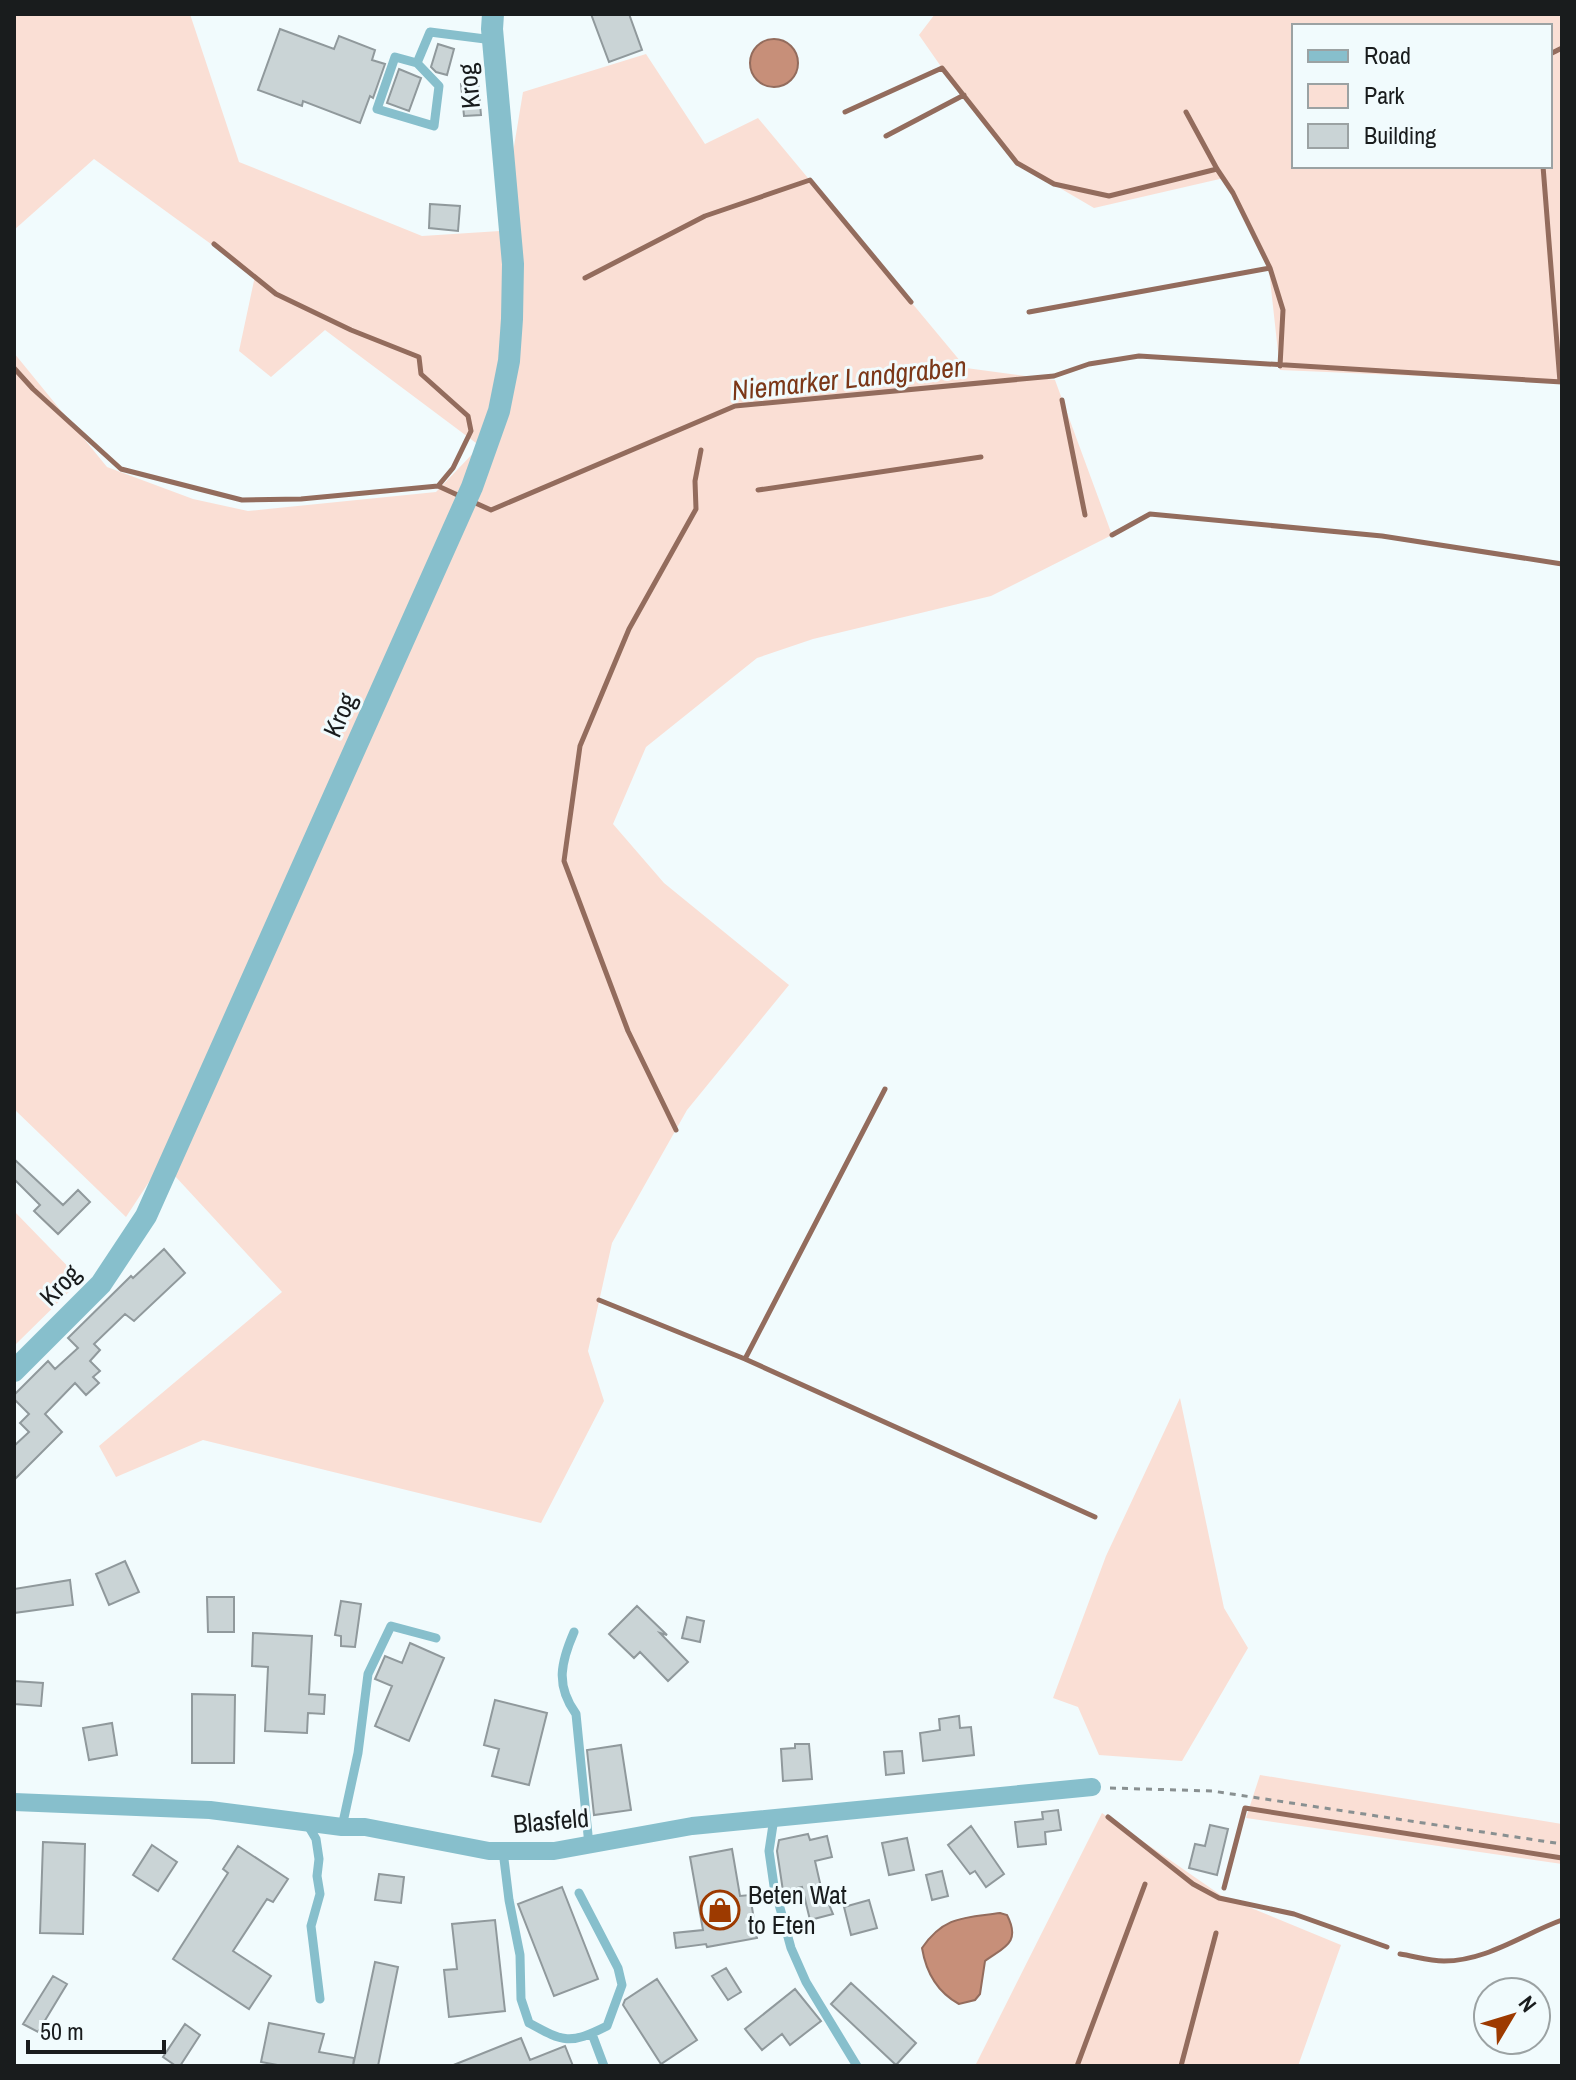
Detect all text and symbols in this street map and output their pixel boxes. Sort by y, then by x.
legend [1292,24,1552,168]
text: Road [1364,39,1411,71]
street label: Krog [449,62,488,110]
text: Park [1364,79,1405,111]
text: Building [1364,119,1436,151]
water label: Niemarker Landgraben [730,347,968,409]
street label: Krog [314,687,365,742]
street label: Krog [31,1256,88,1313]
street label: Blasfeld [512,1800,590,1841]
place label: Beten Wat to Eten [748,1877,847,1942]
shop icon: Beten Wat to Eten [699,1889,741,1931]
north arrow [1472,1976,1552,2056]
text: N [1512,1989,1544,2018]
scale bar [28,2004,164,2054]
text: 50 m [40,2015,84,2047]

